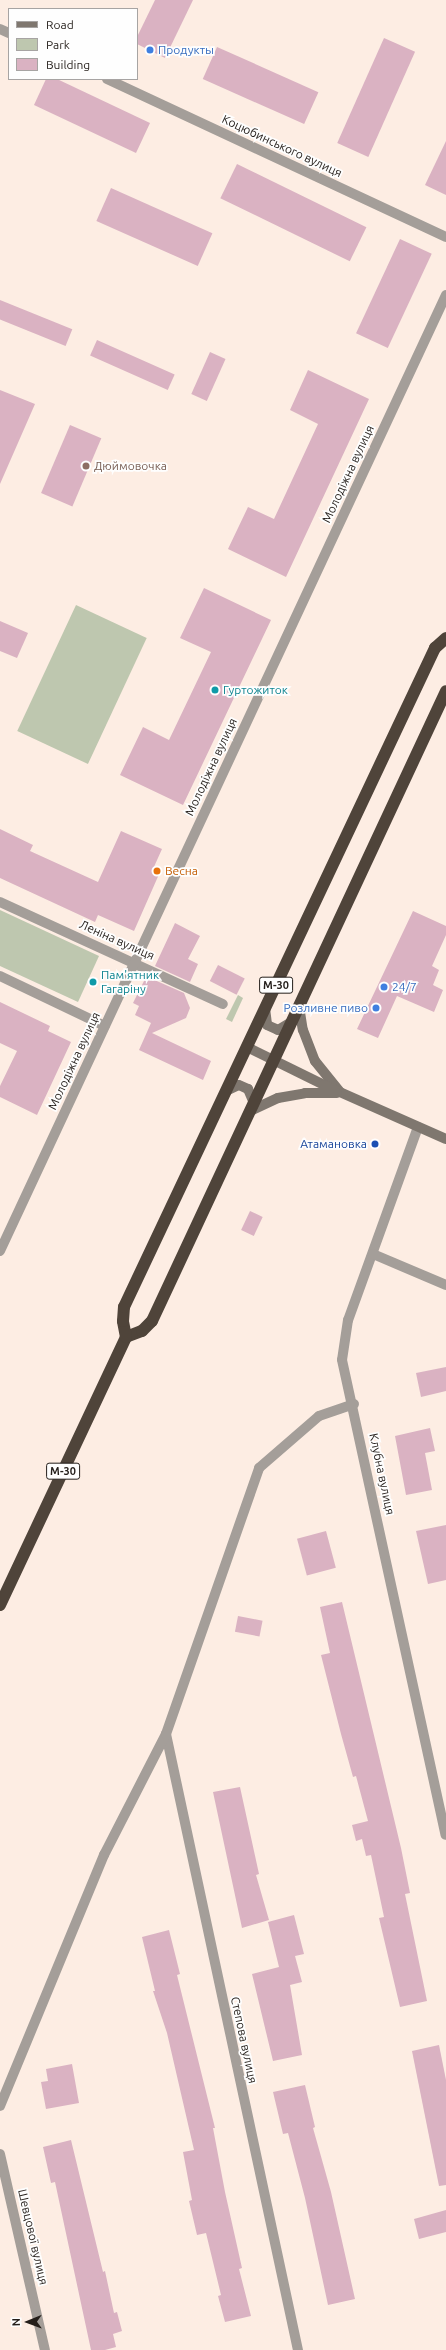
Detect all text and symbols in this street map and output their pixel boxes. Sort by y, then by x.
legend [8,8,138,80]
text: Road [46,18,74,31]
text: Park [46,38,70,51]
place label: Продукты [158,43,214,57]
marker: Продукты [145,45,155,55]
text: Building [46,58,90,71]
street label: Коцюбинського вулиця [220,112,344,180]
street label: Молодіжна вулиця [319,423,377,525]
place label: Дюймовочка [94,459,167,473]
marker: Дюймовочка [81,461,91,471]
place label: Гуртожиток [223,683,288,697]
marker: Гуртожиток [210,685,220,695]
street label: Молодіжна вулиця [182,716,240,818]
place label: Весна [165,864,198,878]
marker: Весна [152,866,162,876]
street label: Леніна вулиця [77,917,157,963]
place label: Пам'ятник Гагаріну [101,968,159,996]
road number: М-30 [259,976,293,994]
marker: Пам'ятник Гагаріну [88,977,98,987]
place label: 24/7 [392,980,417,994]
marker: 24/7 [379,982,389,992]
place label: Розливне пиво [284,1001,368,1015]
marker: Розливне пиво [371,1003,381,1013]
street label: Молодіжна вулиця [45,1010,103,1112]
place label: Атамановка [300,1137,367,1151]
marker: Атамановка [370,1139,380,1149]
street label: Клубна вулиця [366,1432,398,1516]
road number: М-30 [46,1462,80,1480]
street label: Степова вулиця [228,1995,260,2085]
street label: Шевцової вулиця [15,2188,51,2286]
north arrow [8,2302,48,2342]
text: N [10,2318,22,2326]

